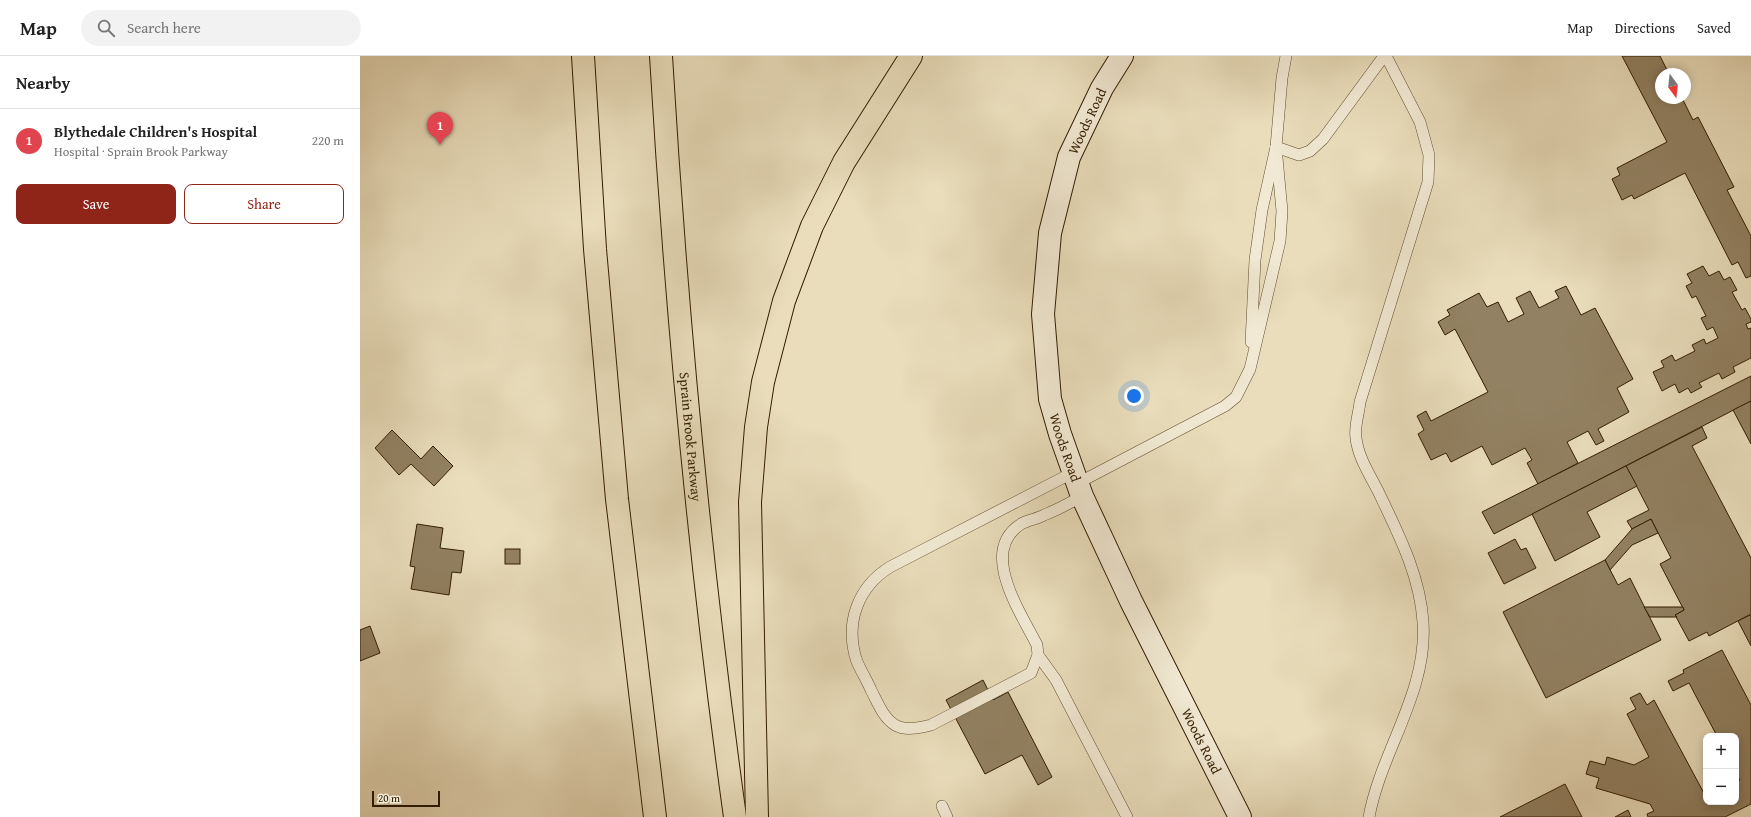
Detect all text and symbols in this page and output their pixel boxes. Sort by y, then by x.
search box [81,10,361,46]
text: Map [20,14,57,42]
icon: search [95,17,117,39]
text: Search here [127,17,201,38]
text: Map [1567,18,1593,38]
text: Directions [1615,18,1675,38]
text: Saved [1697,18,1731,38]
north arrow [1655,68,1691,104]
text: Nearby [16,70,70,95]
street label: Woods Road [1063,84,1111,157]
pin: 1 [427,112,453,145]
text: Blythedale Children's Hospital [54,121,257,142]
text: 1 [26,131,32,150]
text: 220 m [312,131,344,150]
text: Hospital · Sprain Brook Parkway [54,142,228,161]
button: Save [16,184,176,224]
button: Share [184,184,344,224]
street label: Sprain Brook Parkway [675,371,707,503]
your location [1124,386,1144,406]
street label: Woods Road [1045,411,1086,485]
street label: Woods Road [1177,705,1227,778]
map controls [1703,733,1739,805]
button: + [1703,733,1739,769]
button: − [1703,769,1739,805]
scale bar [372,789,440,808]
text: 20 m [378,790,400,806]

